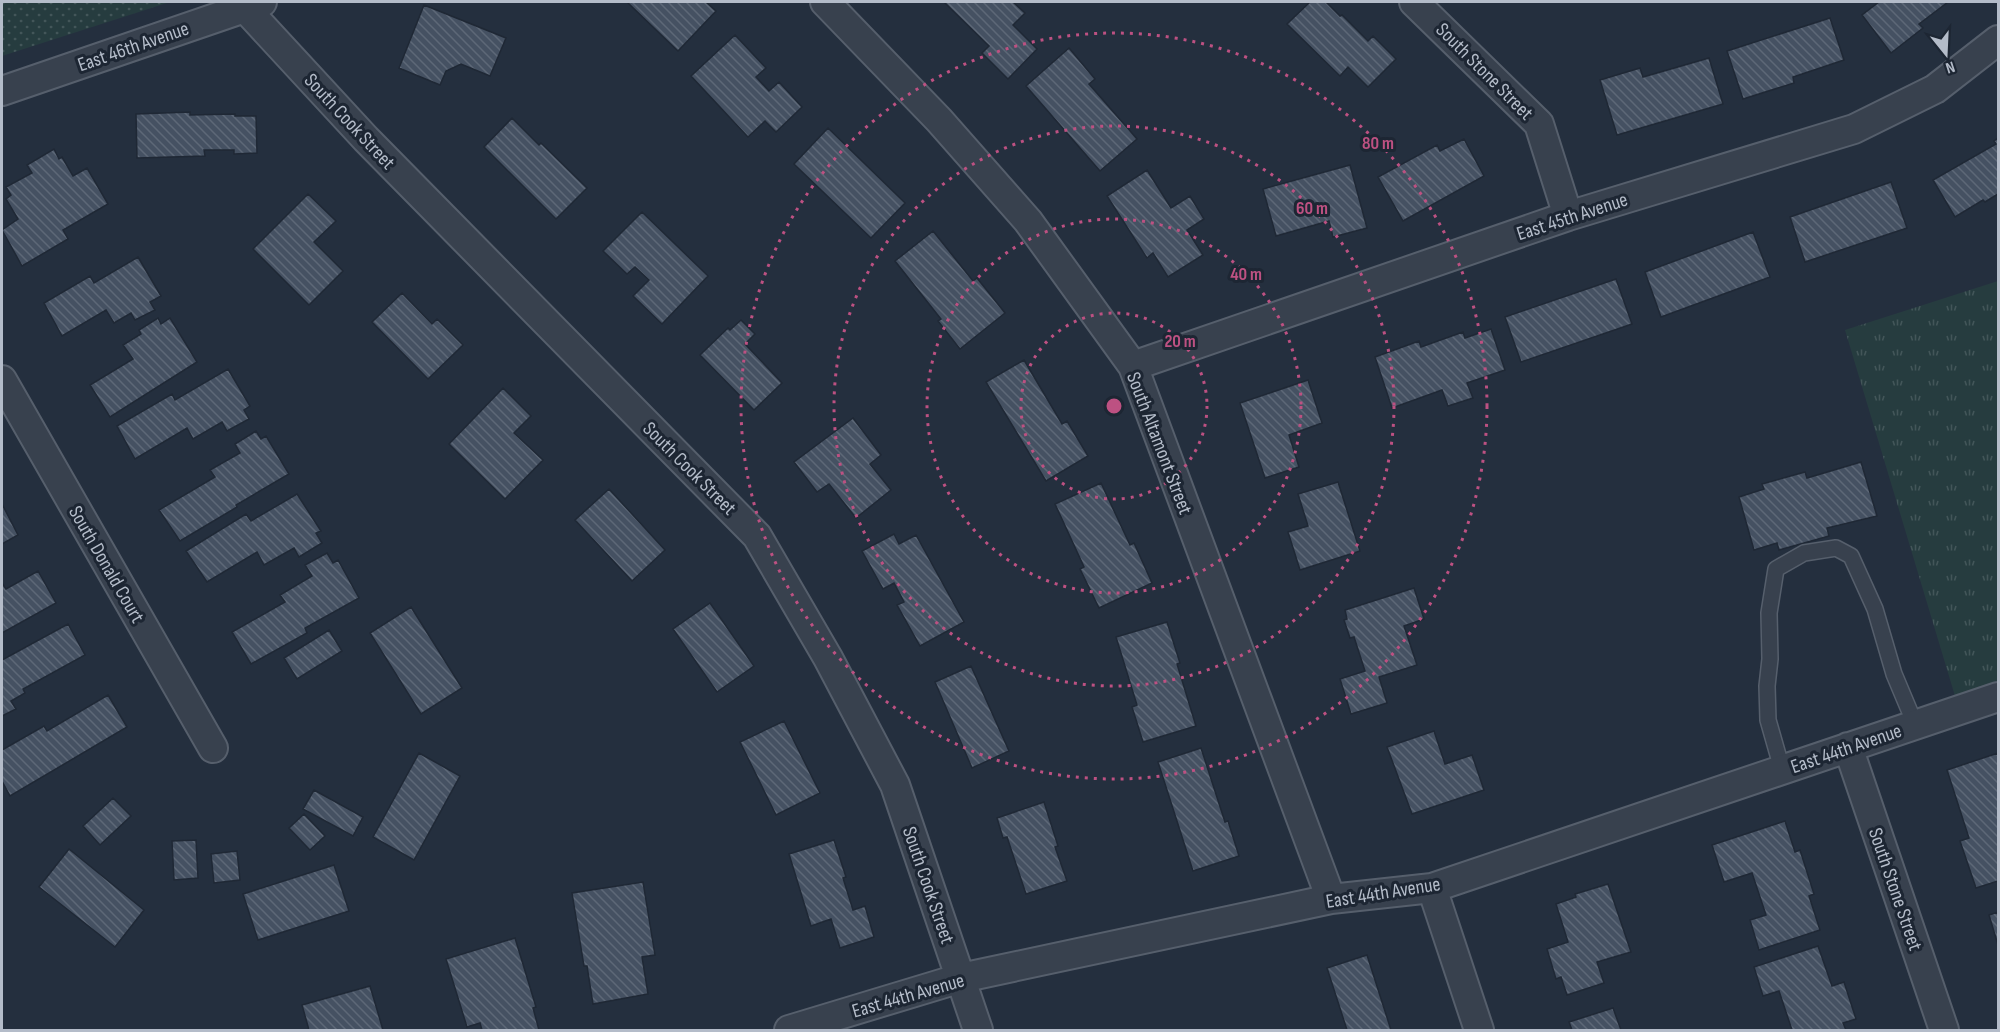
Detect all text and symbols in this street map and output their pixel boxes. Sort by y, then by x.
street label: East 46th Avenue [75,17,192,77]
street label: South Stone Street [1431,18,1538,125]
north arrow [1916,24,1976,84]
text: N [1943,56,1957,77]
street label: South Cook Street [299,69,400,175]
text: 80 m [1362,133,1394,154]
street label: East 45th Avenue [1514,188,1631,246]
text: 60 m [1296,198,1328,219]
text: 40 m [1230,264,1262,285]
text: 20 m [1164,331,1196,352]
street label: South Altamont Street [1121,369,1197,518]
centre of rings [1104,396,1124,416]
street label: South Cook Street [638,417,741,520]
street label: South Donald Court [63,502,149,627]
street label: East 44th Avenue [1788,719,1905,779]
street label: South Cook Street [897,824,959,947]
street label: South Stone Street [1863,825,1927,954]
street label: East 44th Avenue [1324,872,1442,914]
street label: East 44th Avenue [849,968,967,1023]

